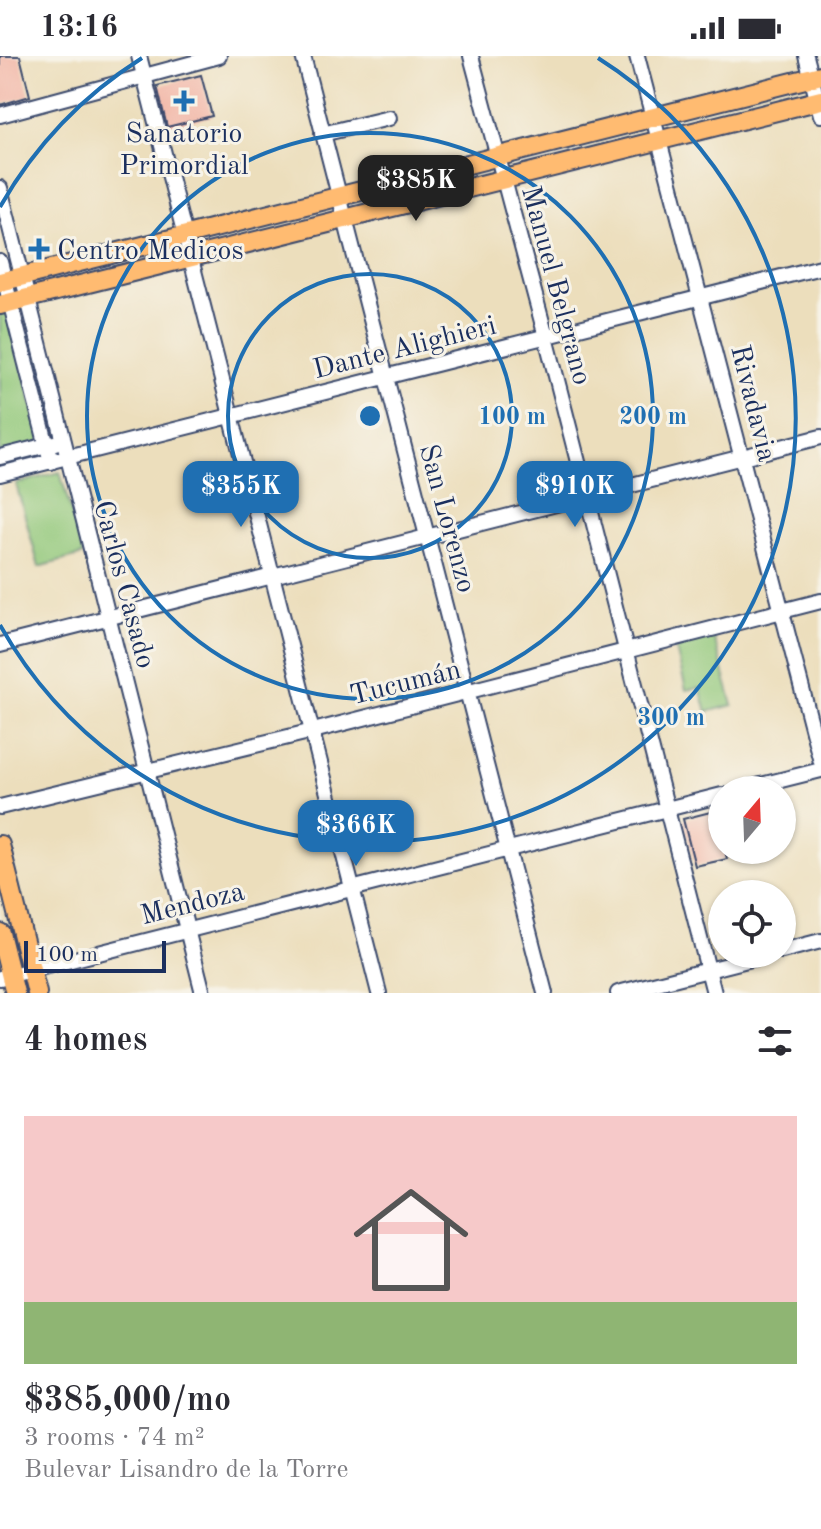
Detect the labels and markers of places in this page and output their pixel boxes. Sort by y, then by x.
marker: Sanatorio Primordial [173,90,195,112]
place label: Sanatorio Primordial [119,121,249,181]
pin: $385K [360,155,472,223]
marker: Centro Medicos [28,238,50,260]
place label: Centro Medicos [57,238,244,266]
centre of rings [356,402,384,430]
pin: $355K [185,461,297,529]
pin: $910K [519,461,631,529]
pin: $366K [300,800,412,868]

